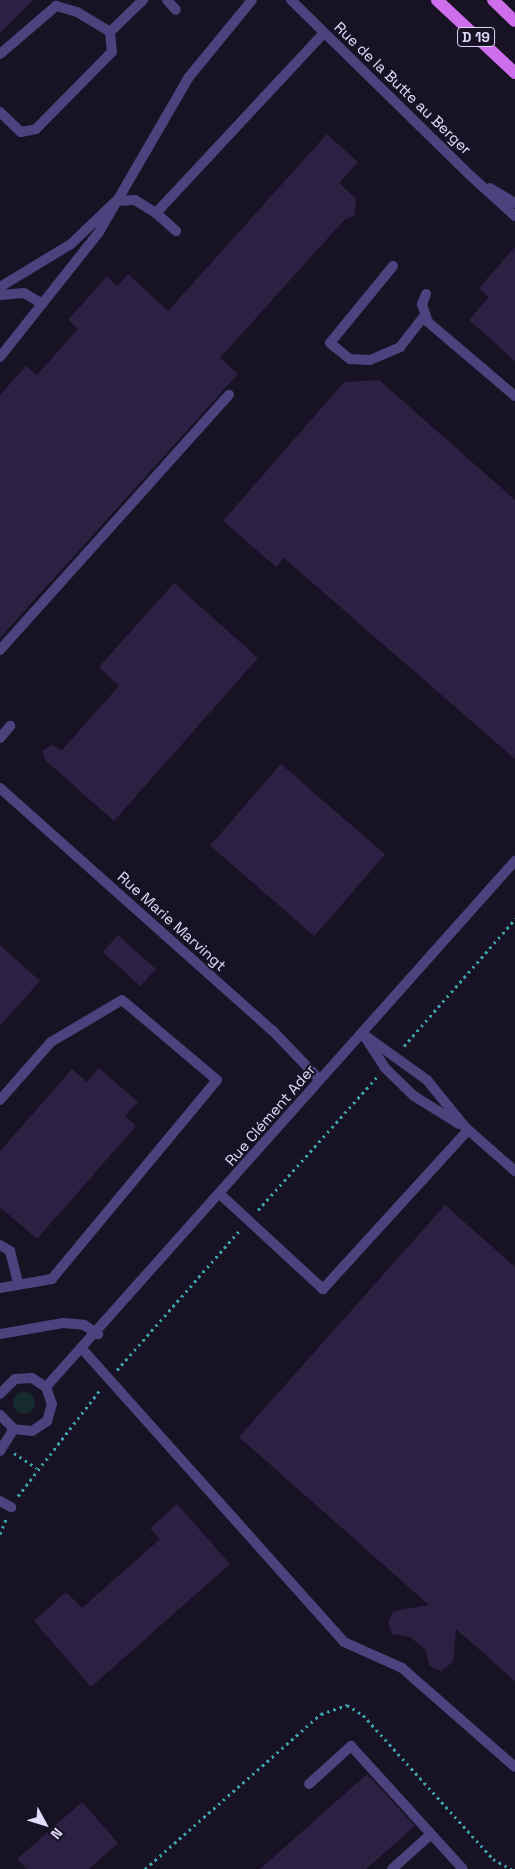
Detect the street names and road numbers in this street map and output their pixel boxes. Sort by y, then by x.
street label: Rue de la Butte au Berger [331,18,475,158]
road number: D 19 [456,26,496,48]
street label: Rue Marie Marvingt [114,868,230,974]
street label: Rue Clément Ader [221,1061,319,1169]

